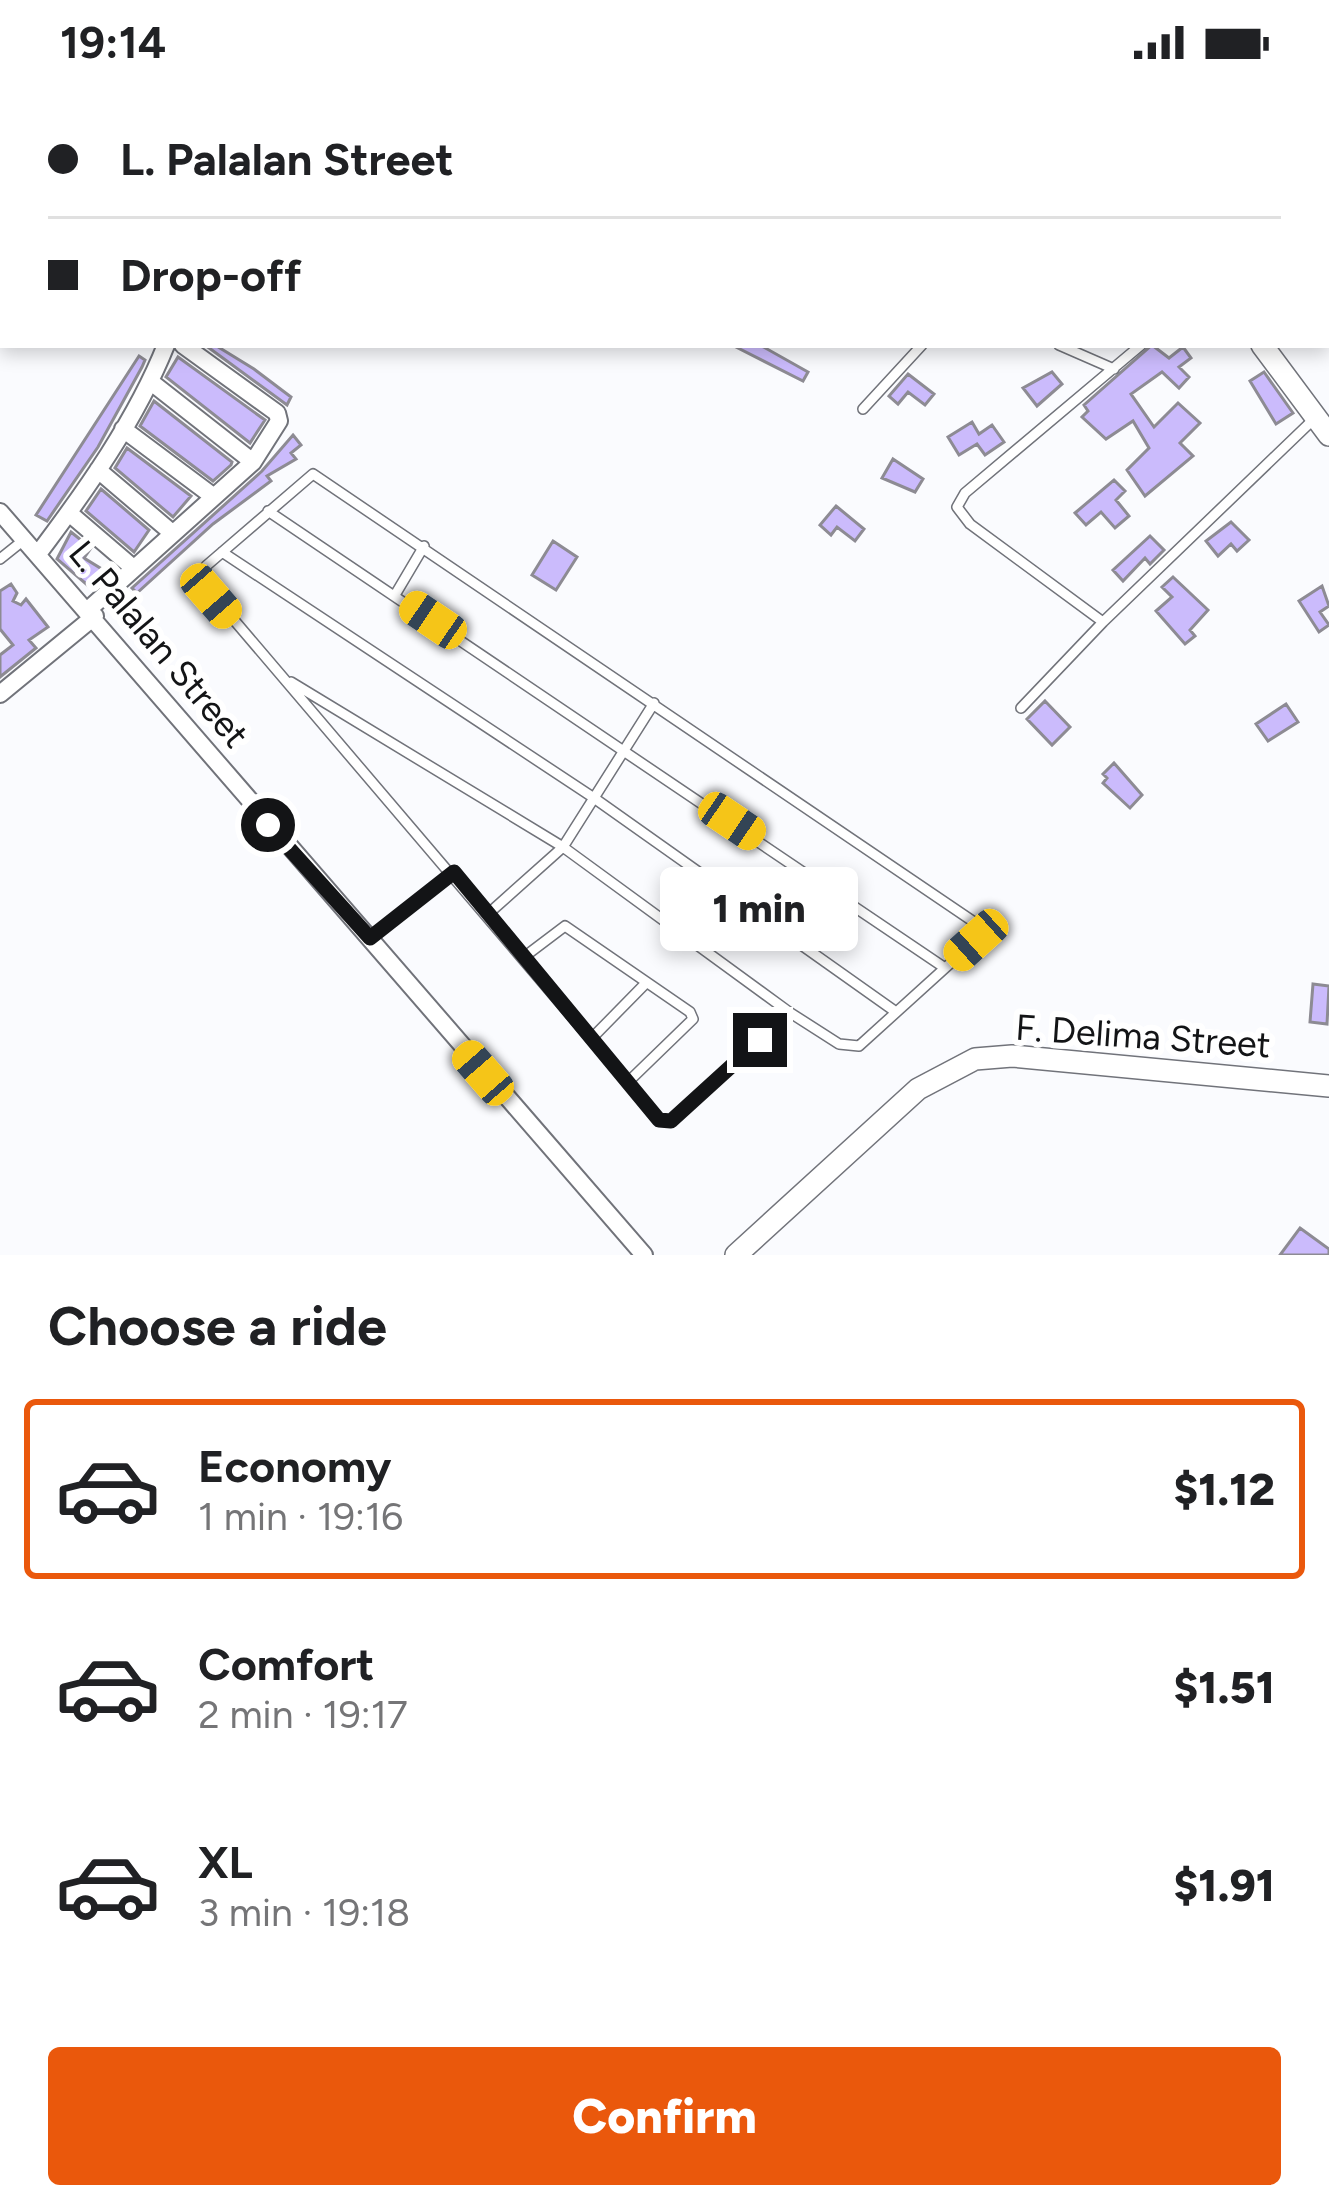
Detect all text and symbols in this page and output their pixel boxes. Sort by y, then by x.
text: 19:14 [60,15,166,69]
text: L. Palalan Street [120,132,454,186]
text: Drop-off [120,248,302,302]
street label: L. Palalan Street [60,532,258,756]
car [174,557,248,635]
car [393,585,473,655]
car [692,786,772,856]
route start [241,798,295,852]
callout: 1 min [661,866,859,950]
text: 1 min [712,885,806,932]
car [937,903,1015,977]
street label: F. Delima Street [1014,1006,1272,1066]
route end [733,1013,787,1067]
car [446,1034,520,1112]
text: Choose a ride [48,1294,387,1359]
icon: car [54,1435,162,1543]
text: Economy [198,1439,391,1493]
text: $1.12 [1173,1462,1275,1516]
text: 1 min · 19:16 [198,1493,403,1540]
icon: car [54,1633,162,1741]
text: Comfort [198,1637,374,1691]
text: $1.51 [1174,1660,1275,1714]
text: 2 min · 19:17 [198,1691,408,1738]
icon: car [54,1831,162,1939]
text: XL [198,1835,253,1889]
text: $1.91 [1174,1858,1275,1912]
text: 3 min · 19:18 [198,1889,410,1936]
button: Confirm [48,2047,1281,2185]

